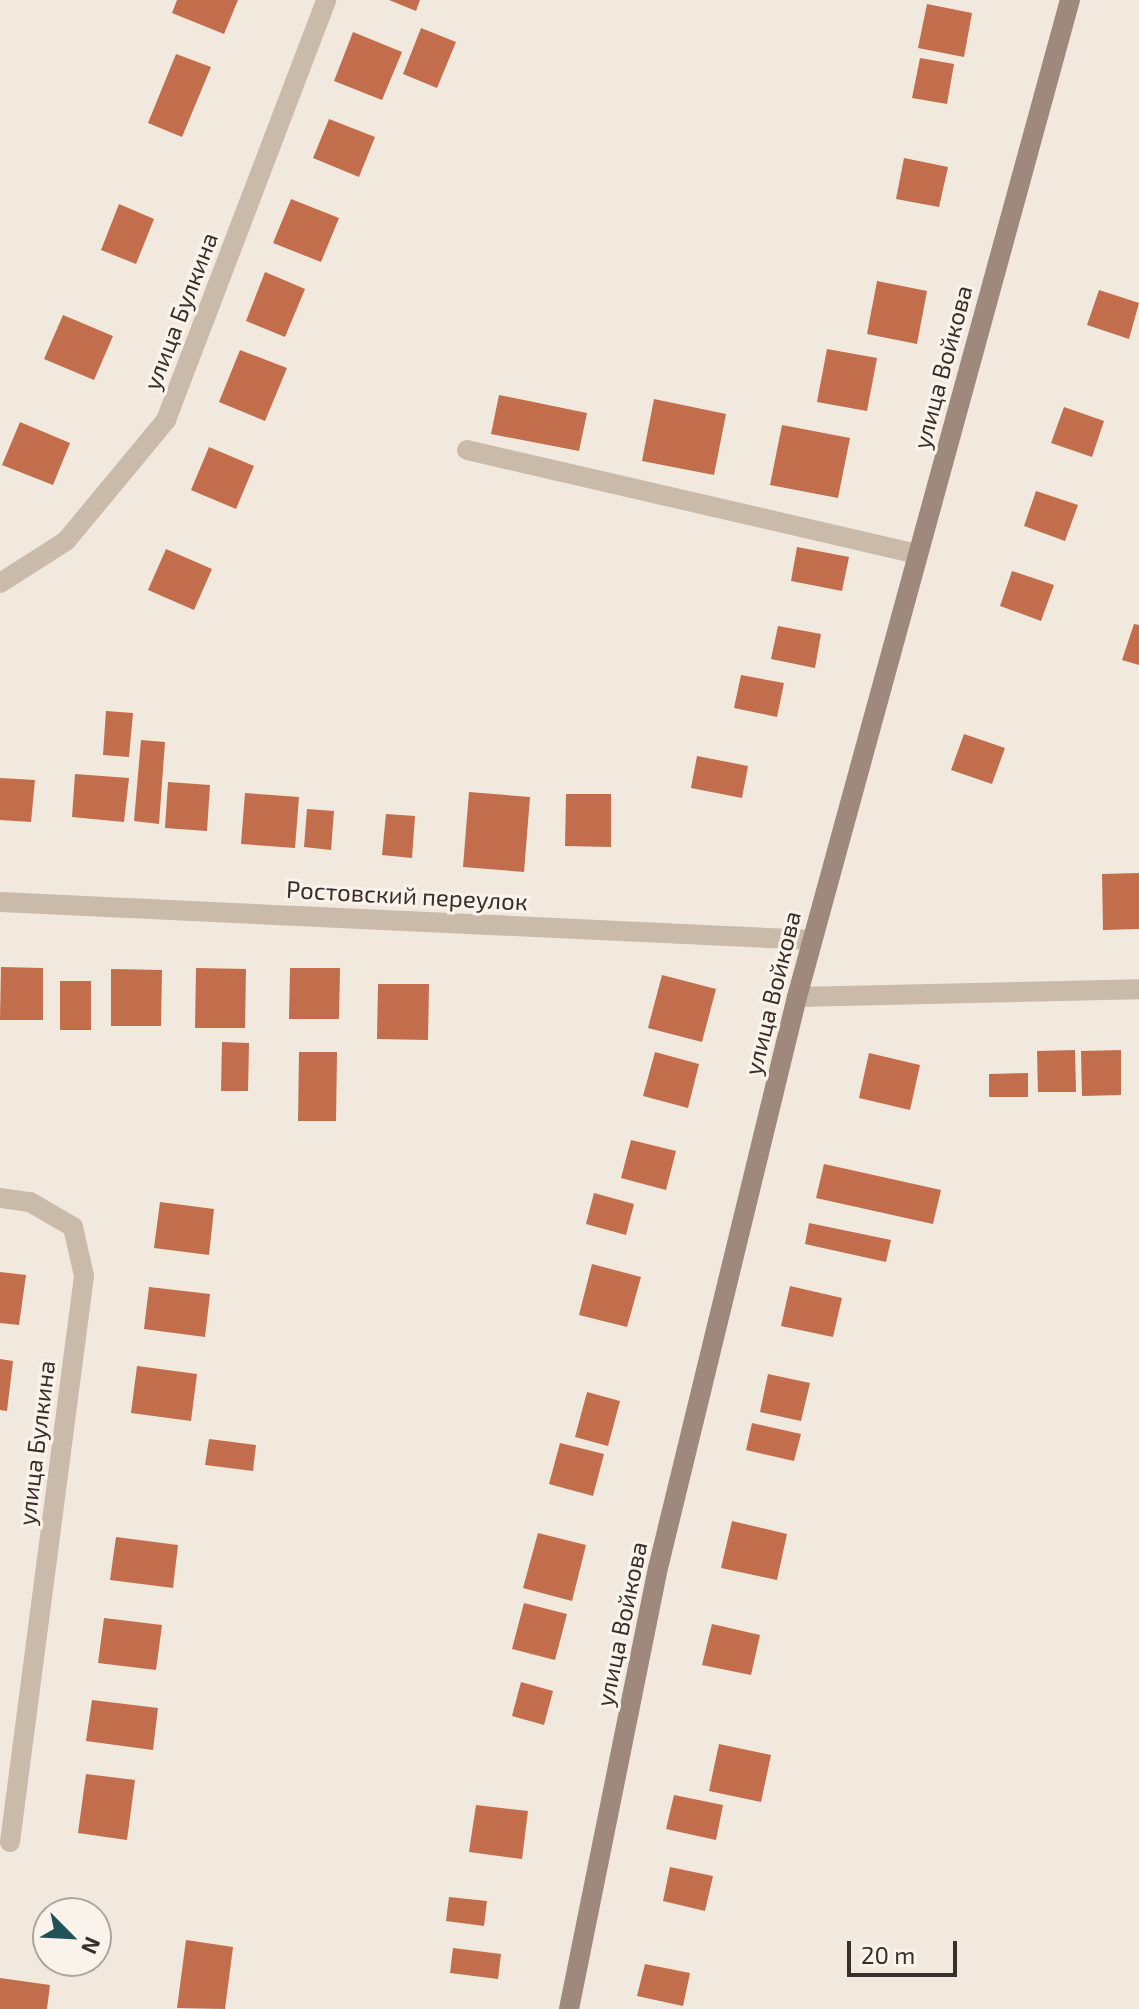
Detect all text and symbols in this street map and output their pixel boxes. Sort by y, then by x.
street label: улица Булкина [137,228,223,394]
street label: улица Войкова [906,282,978,452]
street label: Ростовский переулок [285,874,529,916]
street label: улица Войкова [738,908,806,1078]
street label: улица Булкина [12,1359,60,1527]
street label: улица Войкова [589,1539,653,1709]
north arrow [32,1897,112,1977]
scale bar [851,1925,961,1975]
text: N [77,1933,107,1958]
text: 20 m [861,1940,915,1969]

